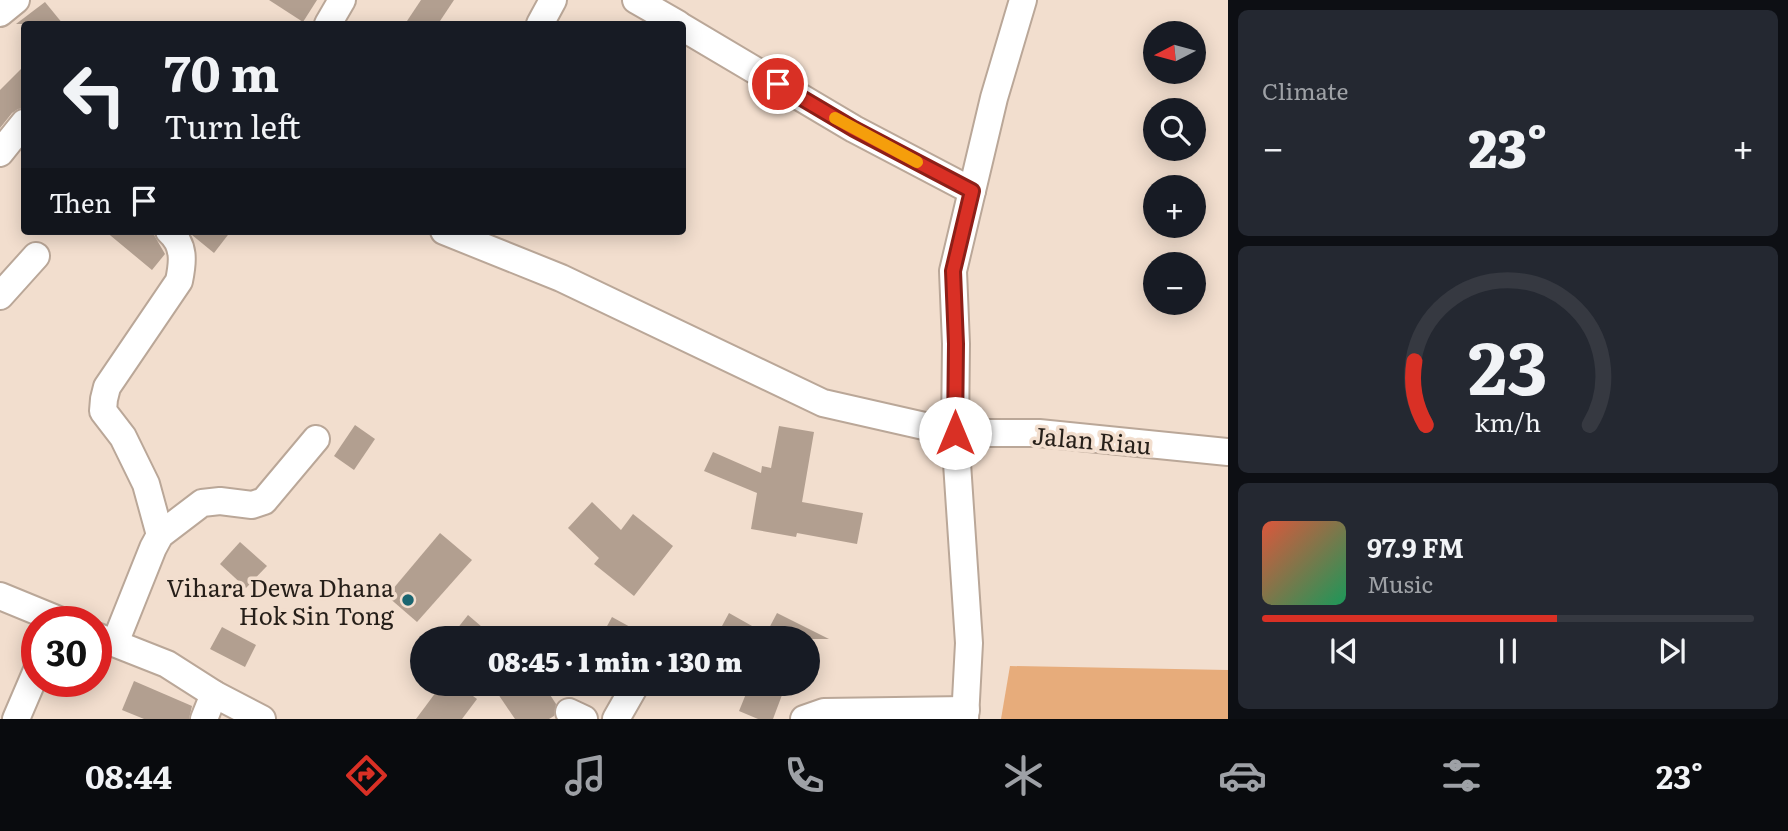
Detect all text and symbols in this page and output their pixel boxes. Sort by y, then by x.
north arrow [1143,21,1206,84]
map controls [1143,21,1206,315]
text: 70 m [164,34,279,107]
icon: left [49,49,140,140]
pin [748,54,808,114]
icon: arrive [759,65,797,103]
text: Climate [1262,73,1348,107]
button: search [1143,98,1206,161]
text: Turn left [164,101,301,149]
text: 23° [1469,107,1548,184]
text: − [1262,117,1284,174]
text: + [1732,117,1754,174]
button: + [1143,175,1206,238]
text: Then [49,182,111,221]
icon: arrive [125,182,163,220]
button: − [1143,252,1206,315]
text: 23 [1468,310,1548,418]
position arrow [918,396,992,470]
text: km/h [1475,403,1541,440]
street label: Jalan Riau [1031,416,1153,462]
text: 97.9 FM [1367,527,1464,566]
text: Music [1367,566,1433,600]
place label: Vihara Dewa Dhana Hok Sin Tong [166,569,395,632]
marker: Vihara Dewa Dhana Hok Sin Tong [400,592,416,608]
speed limit sign: 30 [21,606,112,697]
icon: previous [1325,632,1363,670]
icon: pause [1489,632,1527,670]
icon: next [1653,632,1691,670]
text: 08:45 · 1 min · 130 m [488,641,742,680]
text: 08:44 [85,751,172,799]
icon: directions [342,751,391,800]
icon: music [561,751,610,800]
icon: phone [780,751,829,800]
icon: climate [999,751,1048,800]
icon: car [1218,751,1267,800]
icon: filters [1437,751,1486,800]
text: 23° [1656,751,1703,799]

